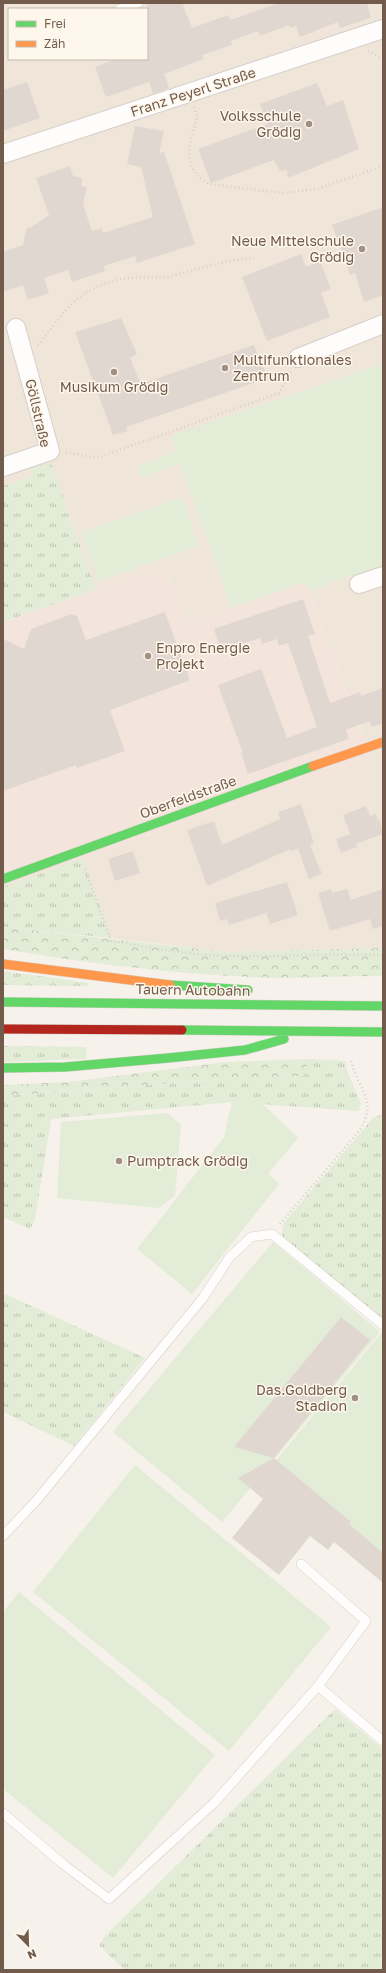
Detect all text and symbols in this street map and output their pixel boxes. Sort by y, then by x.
legend [8,8,148,60]
text: Frei [44,16,66,31]
text: Zäh [44,36,65,51]
street label: Franz Peyerl Straße [128,63,258,120]
place label: Volksschule Grödig [220,107,301,140]
marker: Volksschule Grödig [304,119,314,129]
place label: Neue Mittelschule Grödig [231,232,354,265]
marker: Neue Mittelschule Grödig [357,244,367,254]
place label: Multifunktionales Zentrum [233,351,352,384]
marker: Multifunktionales Zentrum [220,363,230,373]
marker: Musikum Grödig [109,367,119,377]
street label: Göllstraße [22,377,55,449]
place label: Musikum Grödig [60,378,168,395]
place label: Enpro Energie Projekt [156,639,250,672]
marker: Enpro Energie Projekt [143,651,153,661]
street label: Oberfeldstraße [137,771,238,822]
street label: Tauern Autobahn [135,980,251,999]
place label: Pumptrack Grödig [127,1152,248,1169]
marker: Pumptrack Grödig [114,1156,124,1166]
place label: Das.Goldberg Stadion [256,1381,347,1414]
marker: Das.Goldberg Stadion [350,1393,360,1403]
north arrow [8,1925,48,1965]
text: N [26,1947,38,1962]

